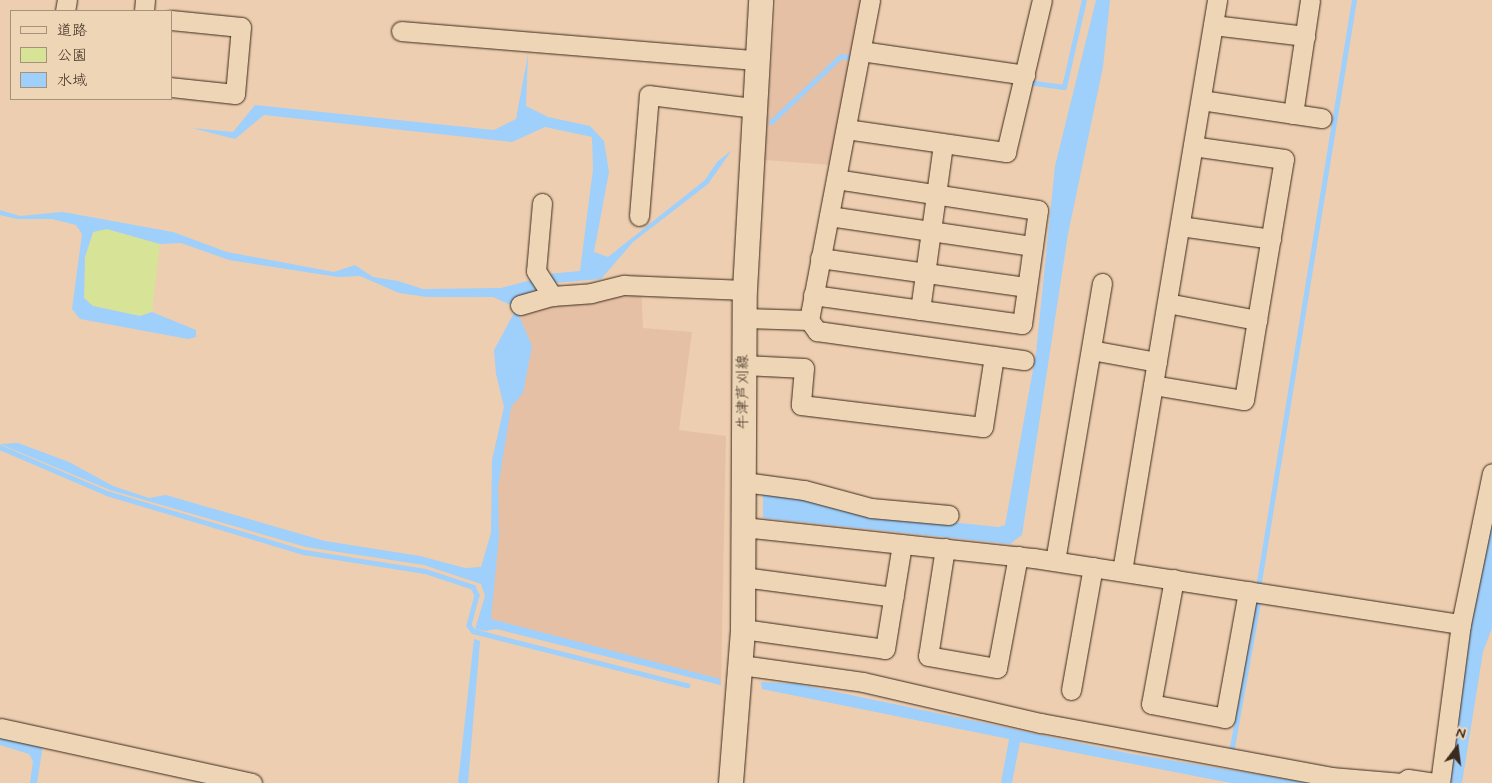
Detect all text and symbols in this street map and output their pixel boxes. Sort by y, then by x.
legend [10,10,172,100]
text: 道路 [57,21,87,41]
text: 公園 [57,46,87,66]
text: 水域 [57,71,87,91]
street label: 牛津芦刈線 [735,355,753,429]
north arrow [1432,723,1482,773]
text: N [1454,724,1468,743]

